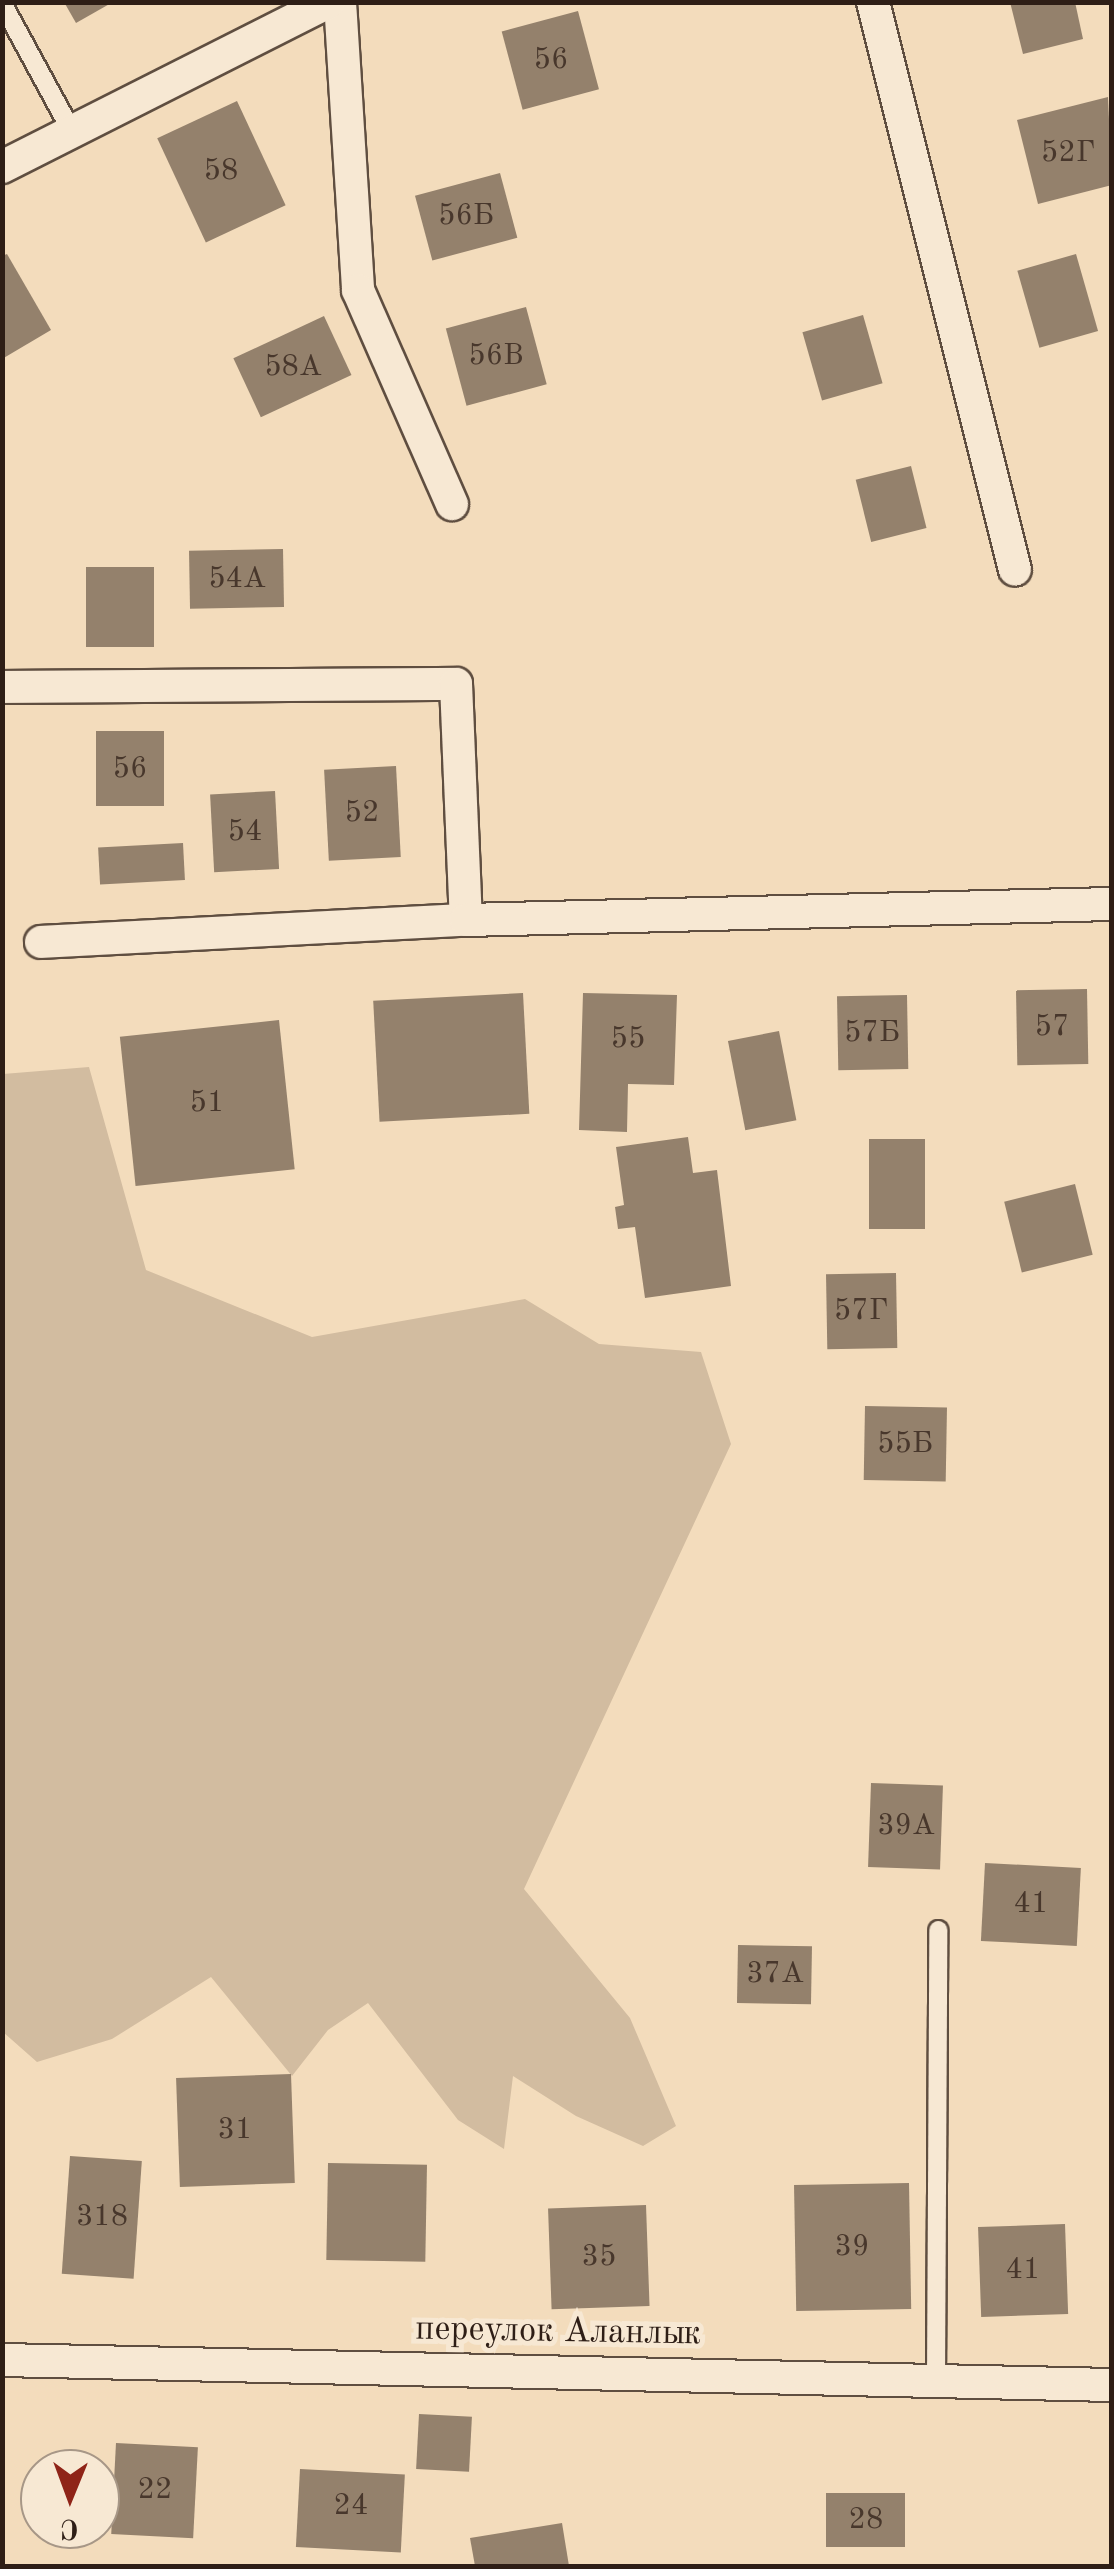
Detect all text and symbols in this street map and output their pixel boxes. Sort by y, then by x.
house number: 56 [534,42,568,78]
house number: 52Г [1041,135,1095,171]
house number: 58 [204,153,238,189]
house number: 56Б [438,198,494,234]
house number: 56В [468,338,524,374]
house number: 58А [264,349,322,385]
house number: 54А [208,561,266,597]
house number: 56 [113,751,147,787]
house number: 52 [345,795,379,831]
house number: 54 [228,814,262,850]
house number: 57 [1035,1009,1069,1045]
house number: 57Б [844,1015,900,1051]
house number: 55 [611,1021,645,1057]
house number: 51 [190,1085,224,1121]
house number: 57Г [834,1293,888,1329]
house number: 55Б [877,1426,933,1462]
house number: 39А [877,1808,935,1844]
house number: 41 [1014,1886,1048,1922]
house number: 37А [746,1956,804,1992]
house number: 31 [218,2112,252,2148]
house number: 318 [76,2199,128,2235]
house number: 39 [835,2229,869,2265]
house number: 35 [582,2239,616,2275]
house number: 41 [1006,2252,1040,2288]
street label: переулок Аланлык [415,2309,701,2355]
north arrow [20,2449,120,2549]
house number: 22 [138,2472,172,2508]
house number: 24 [334,2488,368,2524]
house number: 28 [849,2502,883,2538]
text: С [60,2513,79,2541]

